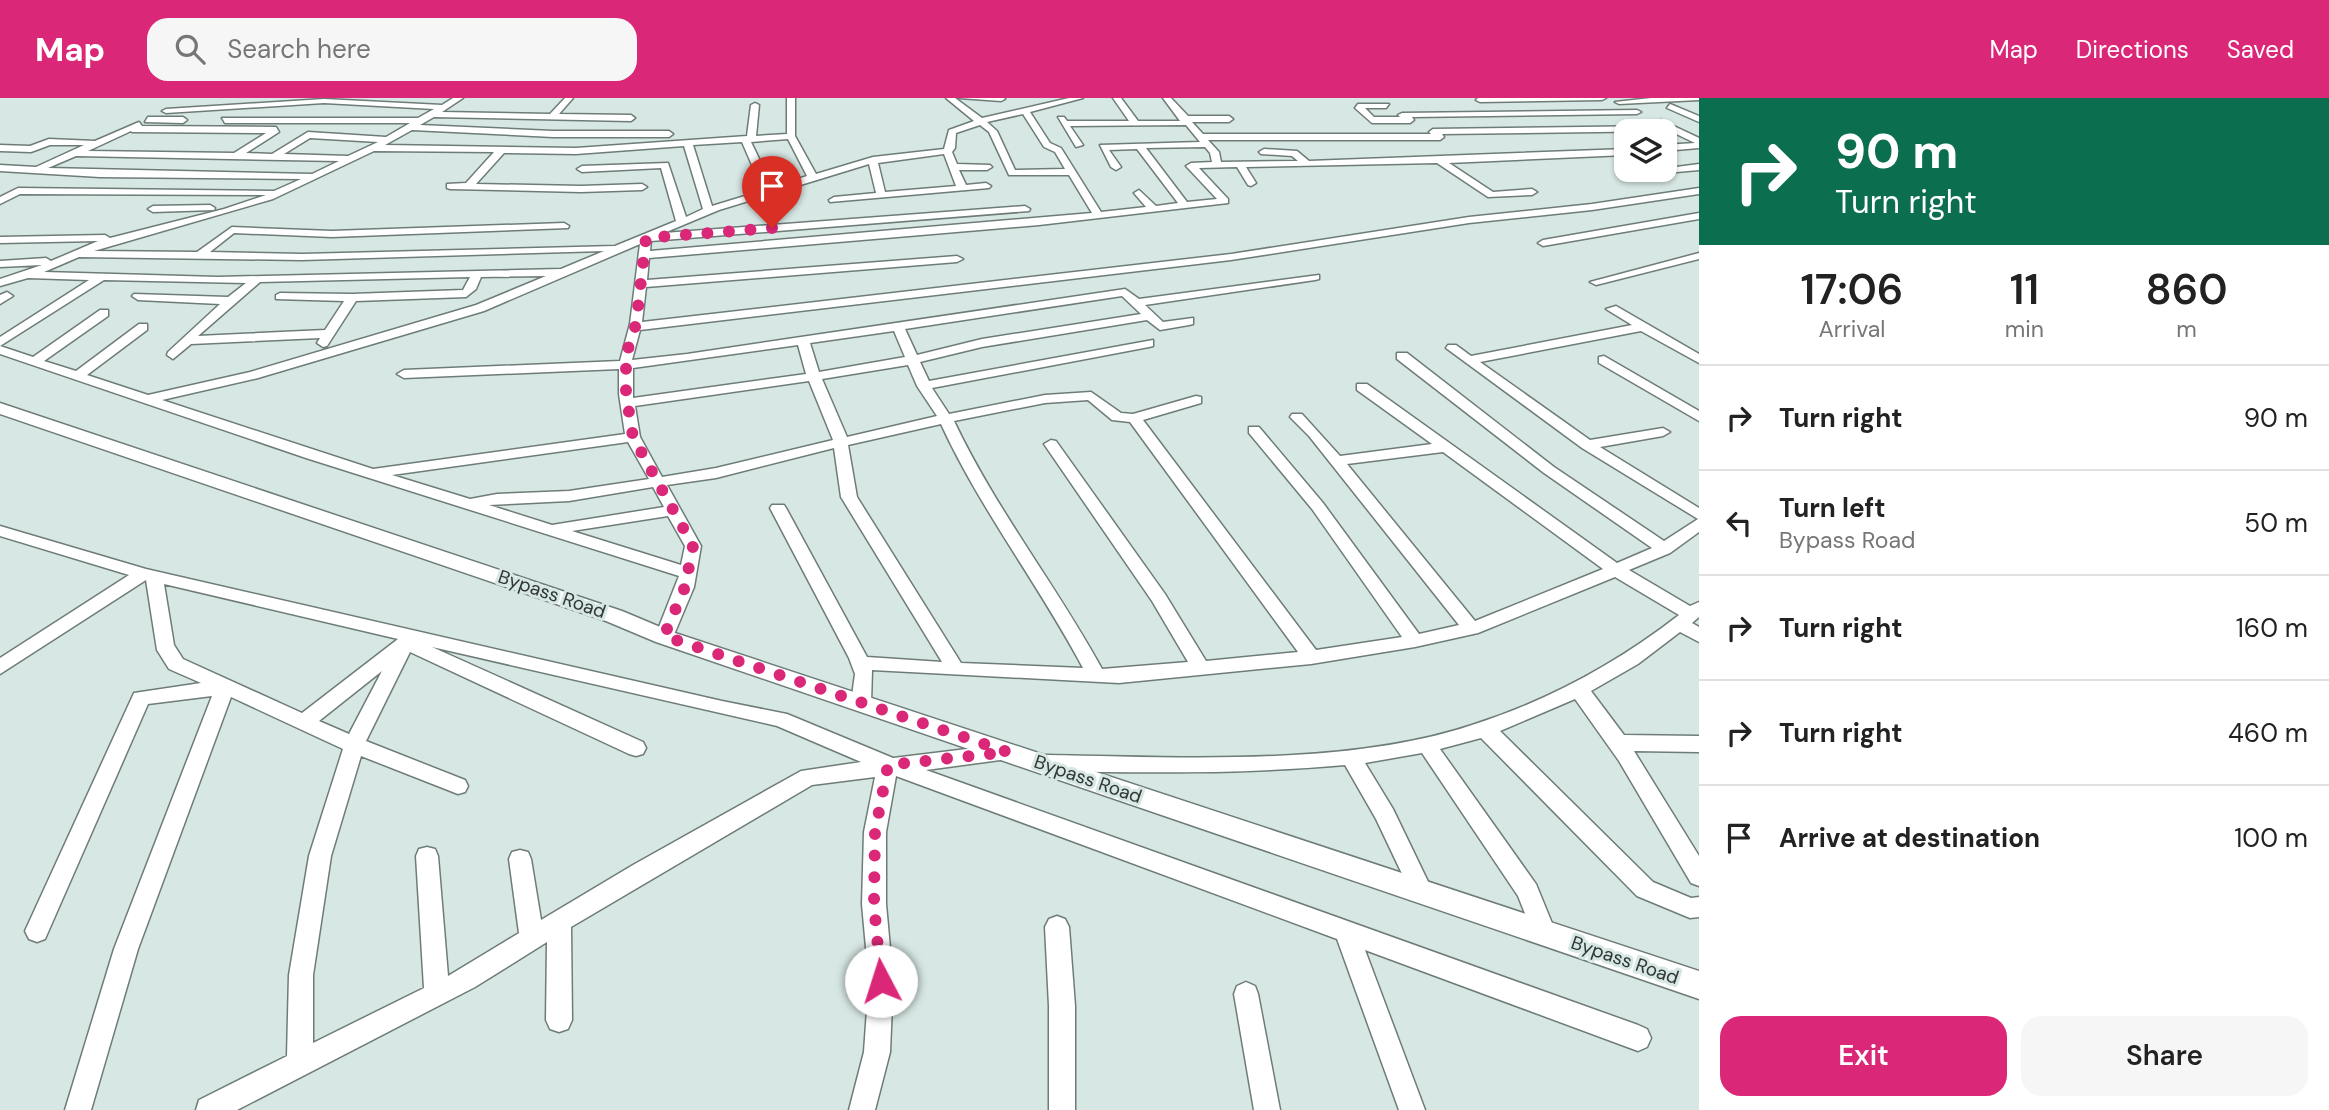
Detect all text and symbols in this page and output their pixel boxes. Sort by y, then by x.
search box [147,18,637,81]
text: Map [35,28,105,71]
icon: search [171,30,209,68]
text: Search here [227,32,371,66]
text: Map [1990,34,2038,65]
text: Directions [2076,34,2189,65]
text: Saved [2227,34,2294,65]
map controls [1614,119,1677,182]
button: layers [1614,119,1677,182]
text: 90 m [1835,119,1958,183]
icon: right [1720,126,1811,217]
pin [742,156,802,228]
icon: arrive [753,167,791,205]
text: Turn right [1835,181,1977,223]
text: 17:06 [1800,262,1903,317]
text: 11 [2010,262,2039,317]
text: 860 [2145,262,2228,317]
text: Arrival [1818,314,1885,344]
text: min [2005,314,2044,344]
text: m [2176,314,2197,344]
icon: right [1720,399,1758,437]
text: Turn right [1779,401,1903,435]
text: 90 m [2244,401,2308,435]
text: Turn left [1779,491,1886,525]
icon: left [1720,504,1758,542]
text: 50 m [2244,506,2308,540]
text: Bypass Road [1779,525,1915,555]
street label: Bypass Road [495,564,609,624]
icon: right [1720,609,1758,647]
text: Turn right [1779,611,1903,645]
text: 160 m [2236,611,2308,645]
icon: right [1720,714,1758,752]
text: Turn right [1779,716,1903,750]
text: 460 m [2228,716,2308,750]
street label: Bypass Road [1031,749,1145,809]
icon: arrive [1720,819,1758,857]
text: Arrive at destination [1779,821,2040,855]
text: 100 m [2234,821,2308,855]
street label: Bypass Road [1568,930,1682,990]
position arrow [844,944,918,1018]
button: Exit [1720,1016,2007,1096]
button: Share [2021,1016,2308,1096]

